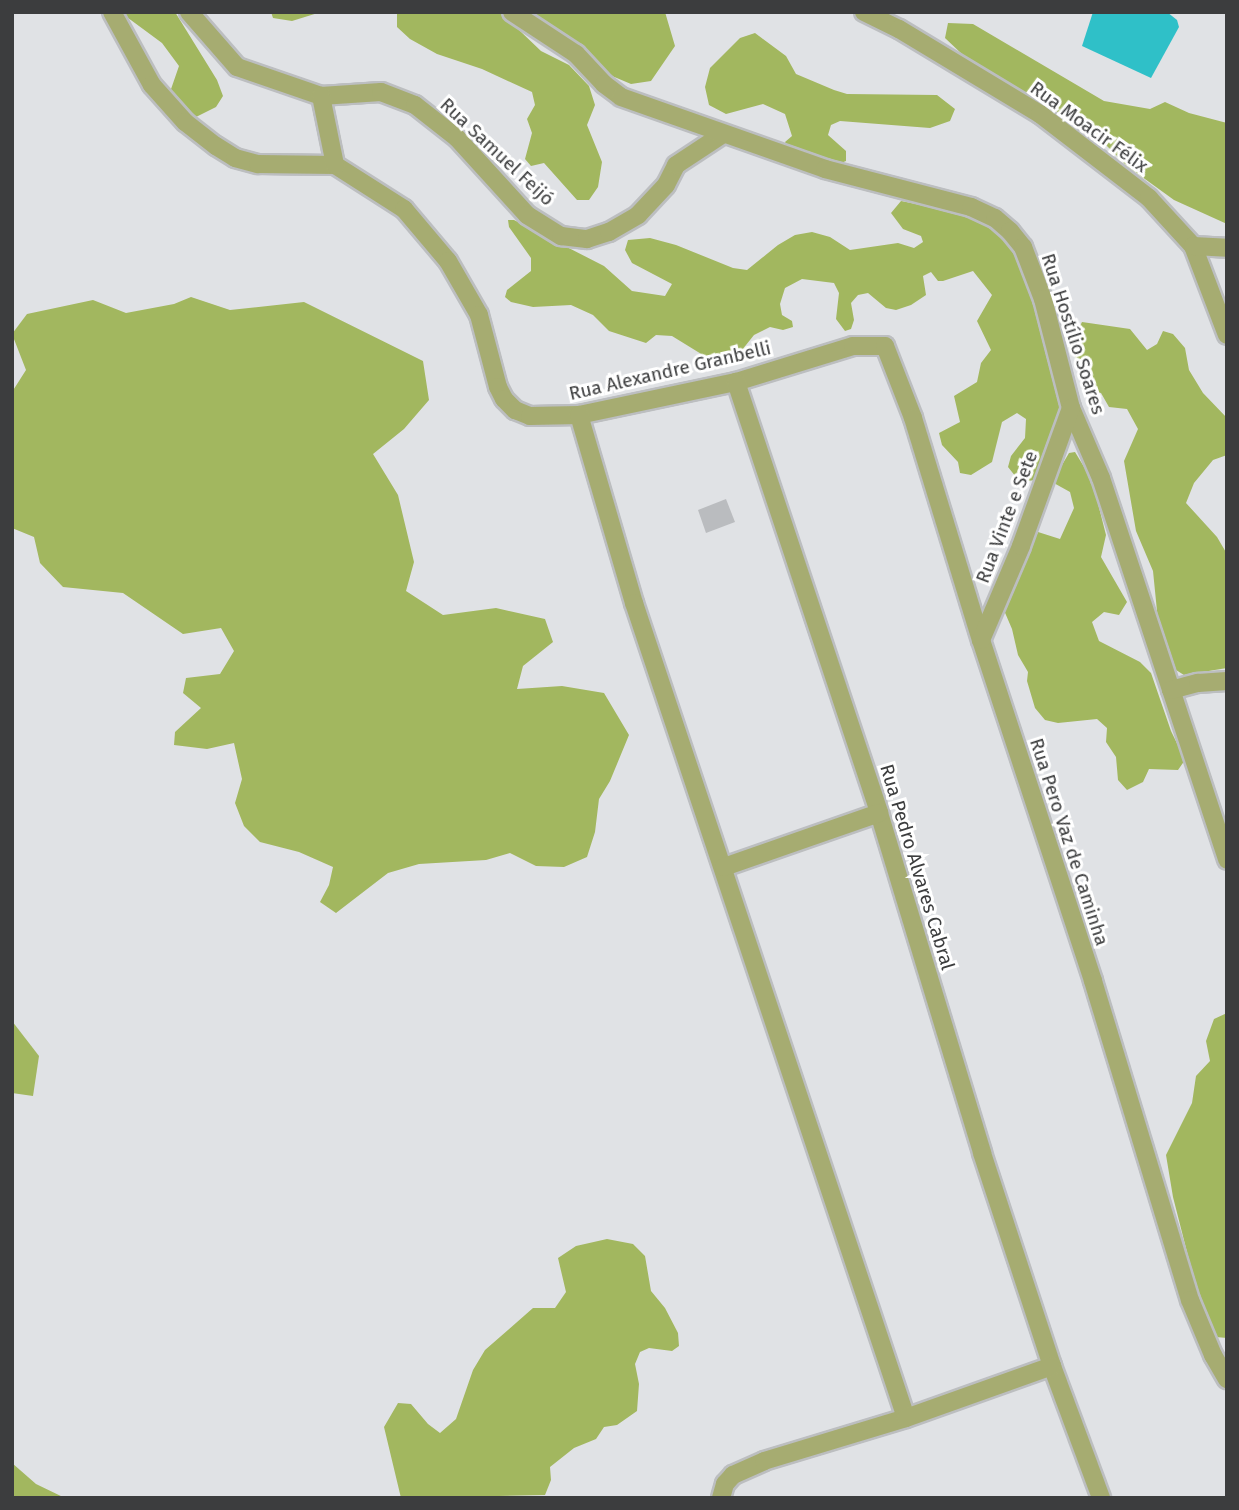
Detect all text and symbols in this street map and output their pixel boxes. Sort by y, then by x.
street label: Rua Moacir Félix [1026,77,1152,177]
street label: Rua Samuel Feijó [435,93,559,211]
street label: Rua Hostílio Soares [1036,251,1110,417]
street label: Rua Alexandre Granbelli [567,337,773,405]
street label: Rua Vinte e Sete [971,448,1043,586]
street label: Rua Pero Vaz de Caminha [1025,735,1113,949]
street label: Rua Pedro Alvares Cabral [875,761,959,973]

